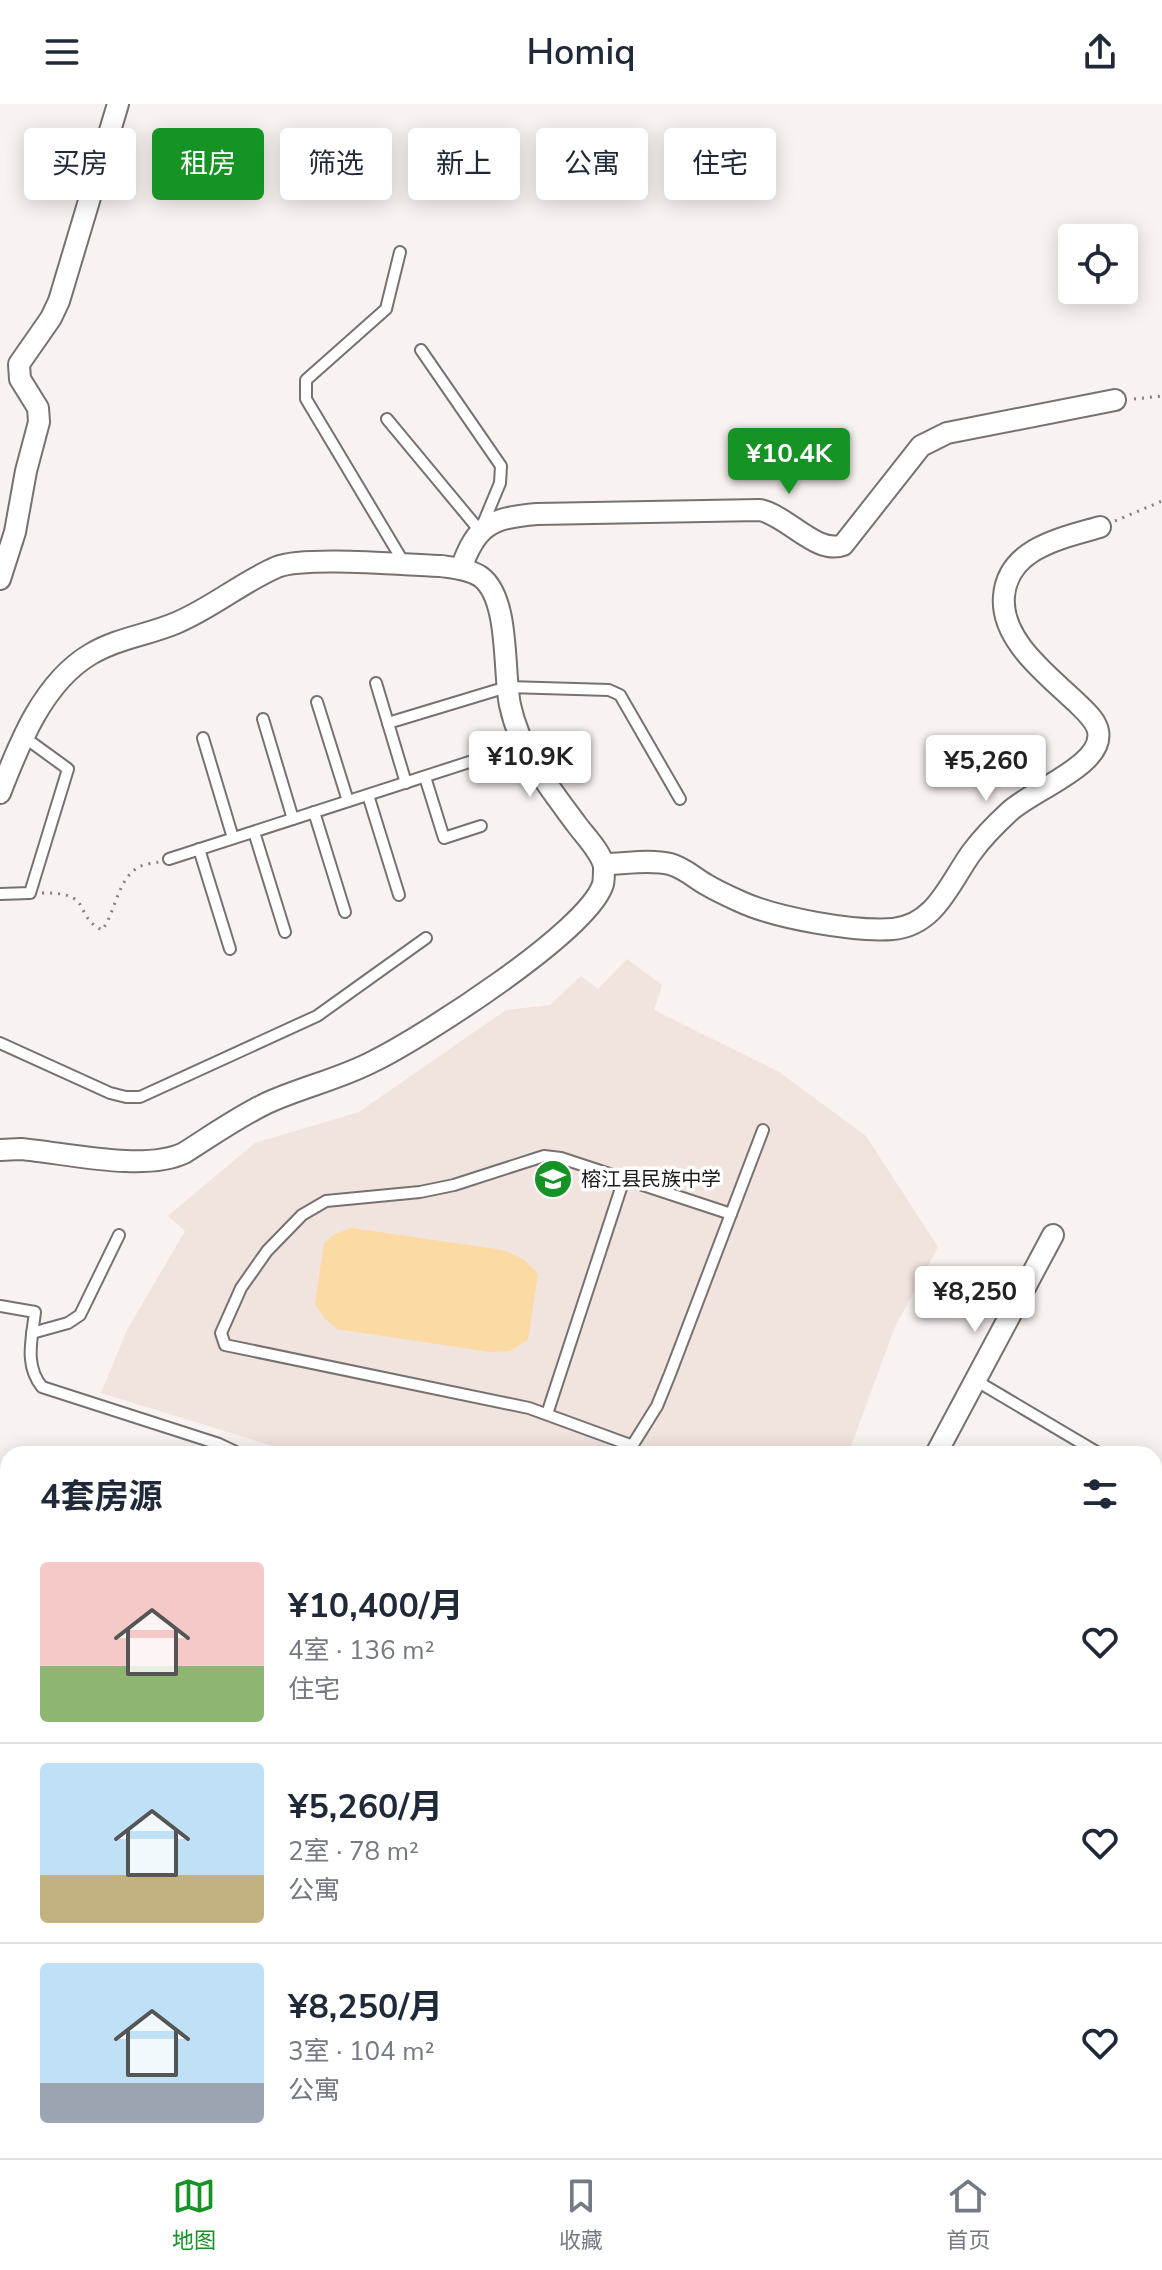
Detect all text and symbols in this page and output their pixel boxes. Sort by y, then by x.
text: Homiq [526,28,636,77]
icon: menu [40,30,84,74]
icon: share [1078,30,1122,74]
chip: 买房 [24,128,136,200]
chip: 租房 [152,128,264,200]
chip: 筛选 [280,128,392,200]
chip: 新上 [408,128,520,200]
chip: 公寓 [536,128,648,200]
chip: 住宅 [664,128,776,200]
map controls [1058,224,1138,304]
button: locate [1058,224,1138,304]
pin: ¥10.4K [724,428,854,496]
text: ¥10.4K [746,436,832,471]
pin: ¥10.9K [465,731,595,799]
pin: ¥5,260 [921,735,1051,803]
text: ¥10.9K [487,739,573,774]
text: ¥5,260 [944,743,1028,778]
school or university icon: 榕江县民族中学 [532,1158,574,1200]
place label: 榕江县民族中学 [581,1166,721,1193]
pin: ¥8,250 [910,1266,1040,1334]
text: ¥8,250 [933,1274,1017,1309]
icon: filters [1078,1472,1122,1516]
text: 4套房源 [40,1474,162,1520]
text: ¥10,400/月 [288,1583,463,1629]
icon: home [104,1594,200,1690]
icon: heart [1078,1620,1122,1664]
text: 4室 · 136 m² [288,1633,435,1668]
text: 住宅 [288,1672,340,1707]
text: ¥5,260/月 [288,1784,443,1830]
icon: home [104,1795,200,1891]
icon: heart [1078,1821,1122,1865]
text: 2室 · 78 m² [288,1834,419,1869]
text: 公寓 [288,1873,340,1908]
text: ¥8,250/月 [288,1984,443,2030]
icon: home [104,1995,200,2091]
icon: heart [1078,2021,1122,2065]
text: 3室 · 104 m² [288,2034,435,2069]
text: 公寓 [288,2073,340,2108]
tab: 地图 [172,2174,216,2256]
tab: 收藏 [559,2174,603,2256]
tab: 首页 [946,2174,990,2256]

